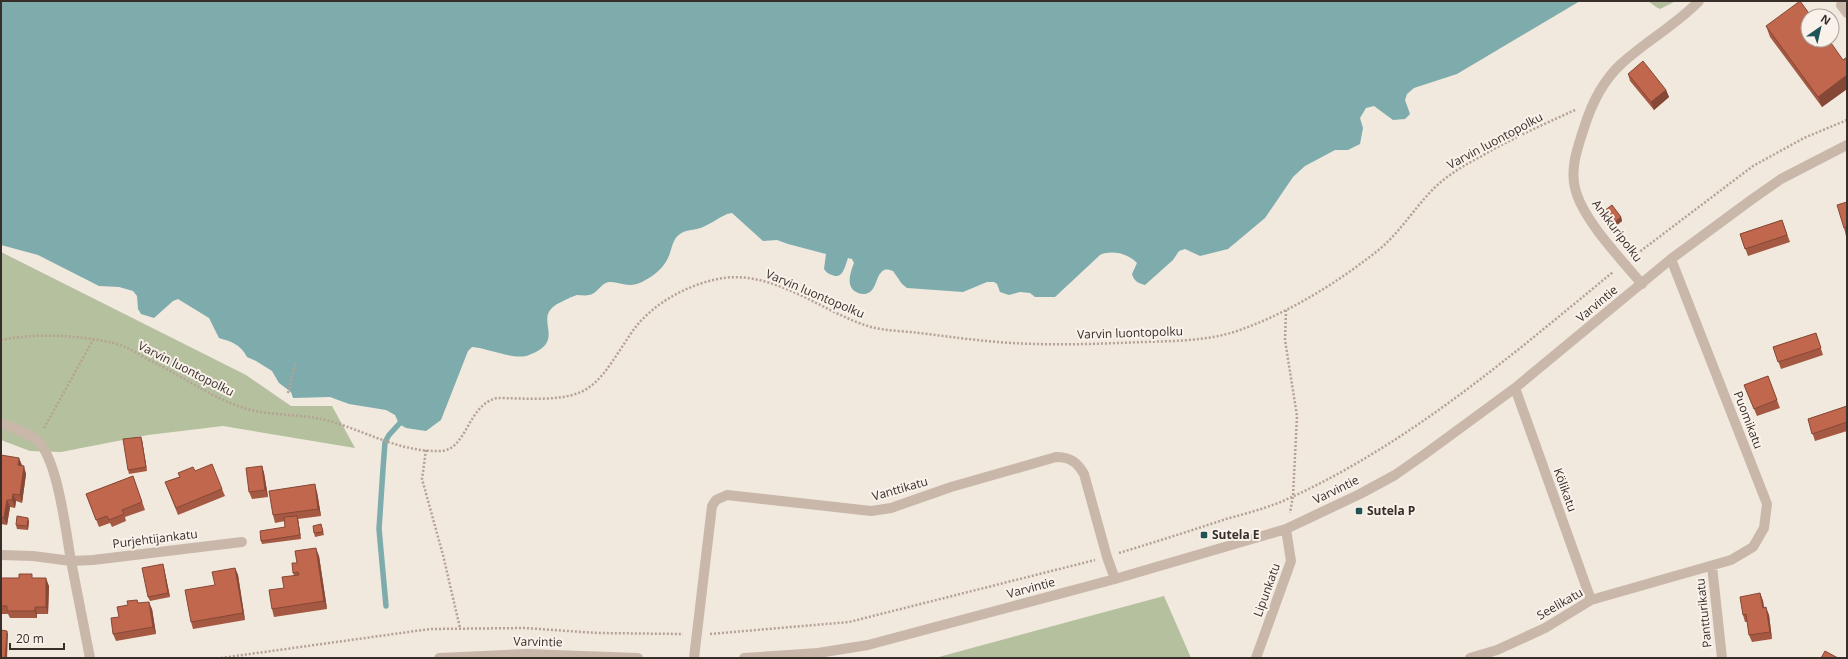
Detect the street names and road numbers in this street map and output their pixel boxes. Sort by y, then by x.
street label: Varvin luontopolku [1444,108,1546,173]
street label: Ankkuripolku [1588,196,1646,265]
street label: Varvin luontopolku [763,265,867,322]
street label: Varvintie [1572,281,1621,326]
street label: Varvin luontopolku [1077,322,1183,343]
street label: Varvin luontopolku [135,337,237,400]
street label: Puomikatu [1730,389,1767,451]
street label: Kölikatu [1550,466,1581,514]
street label: Varvintie [1310,471,1362,508]
street label: Vanttikatu [870,472,930,505]
street label: Purjehtijankatu [111,525,198,552]
street label: Lipunkatu [1249,561,1284,619]
street label: Varvintie [1005,573,1057,602]
street label: Pantturikatu [1691,578,1716,649]
street label: Seelikatu [1534,584,1586,624]
street label: Varvintie [513,633,563,650]

